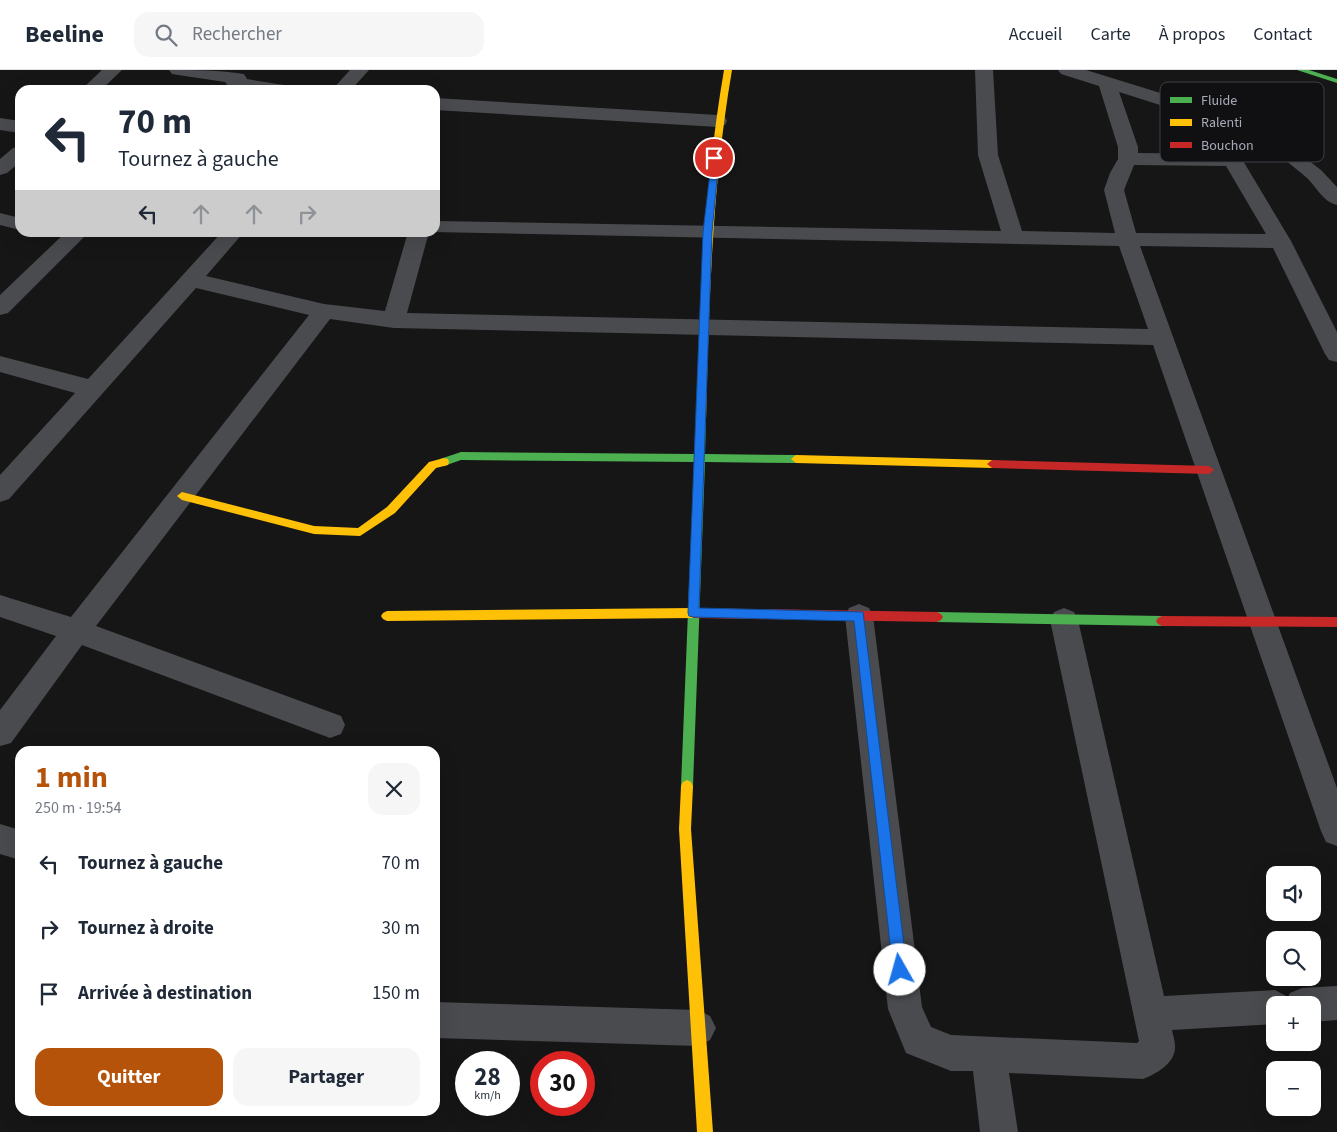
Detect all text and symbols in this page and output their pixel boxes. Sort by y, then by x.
search box [134,12,484,57]
text: Beeline [25,17,104,52]
icon: search [152,21,180,49]
text: Rechercher [192,21,282,48]
text: Accueil [1009,22,1062,47]
text: Carte [1090,22,1131,47]
text: À propos [1159,22,1225,47]
text: Contact [1253,22,1312,47]
legend [1160,82,1324,162]
text: Fluide [1201,91,1237,111]
text: 70 m [118,97,192,147]
icon: left [35,105,100,170]
text: Ralenti [1201,113,1242,133]
text: Bouchon [1201,136,1254,156]
pin [693,137,735,179]
text: Tournez à gauche [118,143,279,175]
icon: arrive [700,144,728,172]
icon: left [134,200,162,228]
icon: ahead [187,200,215,228]
icon: ahead [240,200,268,228]
icon: right [293,200,321,228]
text: 1 min [35,756,108,799]
button: close [368,763,420,815]
text: 250 m · 19:54 [35,797,122,819]
icon: left [35,850,63,878]
text: Tournez à gauche [78,850,223,877]
text: 70 m [382,850,420,877]
map controls [1266,866,1321,1116]
button: sound [1266,866,1321,921]
icon: right [35,915,63,943]
text: Tournez à droite [78,915,214,942]
text: 30 m [382,915,420,942]
button: search [1266,931,1321,986]
position arrow [873,943,925,995]
icon: arrive [35,980,63,1008]
text: Arrivée à destination [78,980,252,1007]
text: 150 m [372,980,420,1007]
button: + [1266,996,1321,1051]
button: Quitter [35,1048,223,1106]
button: Partager [233,1048,420,1106]
speed limit sign: 30 [530,1051,595,1116]
text: 28 [474,1059,501,1095]
button: − [1266,1061,1321,1116]
text: km/h [474,1087,501,1104]

